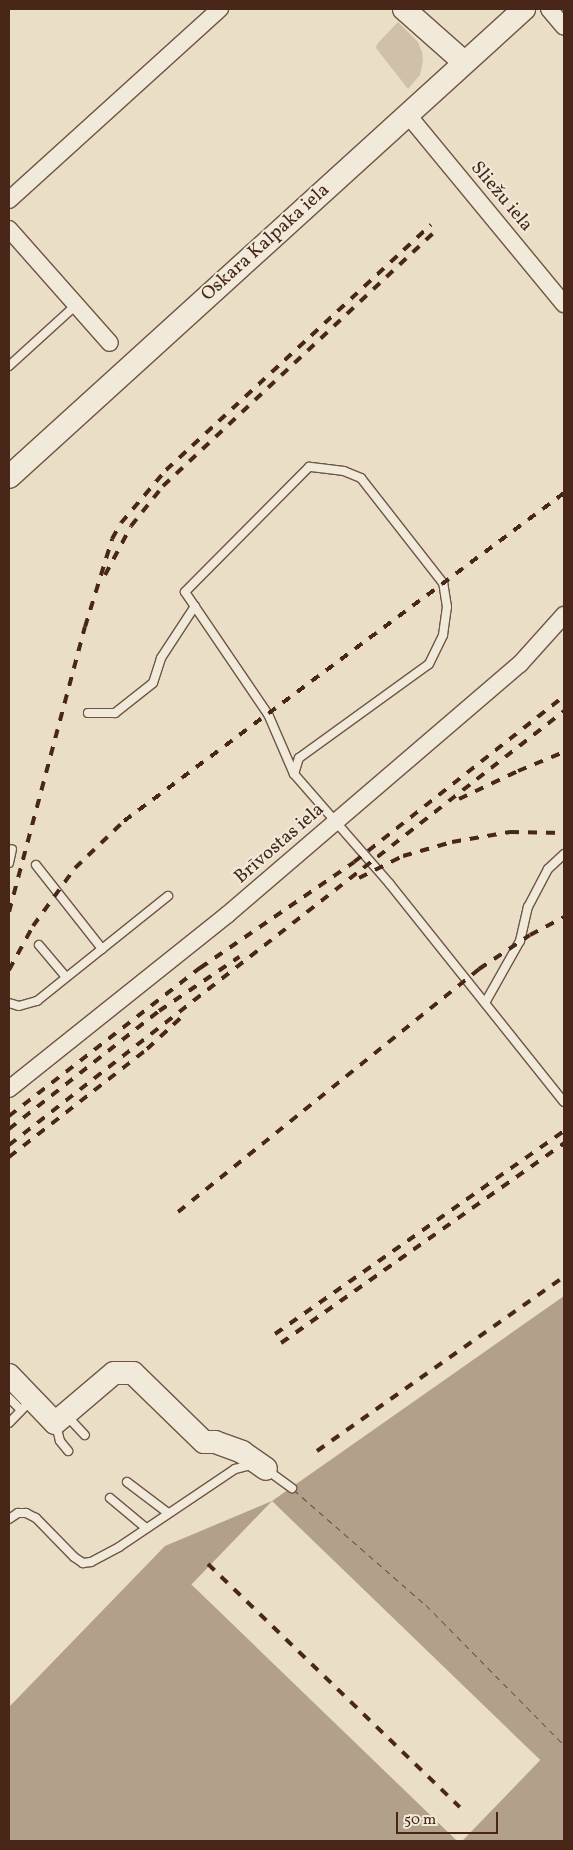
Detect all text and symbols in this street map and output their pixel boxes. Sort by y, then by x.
street label: Sliežu iela [465,157,537,237]
street label: Oskara Kalpaka iela [197,179,335,307]
street label: Brīvostas iela [230,799,330,889]
scale bar [398,1802,500,1834]
text: 50 m [404,1810,436,1831]

